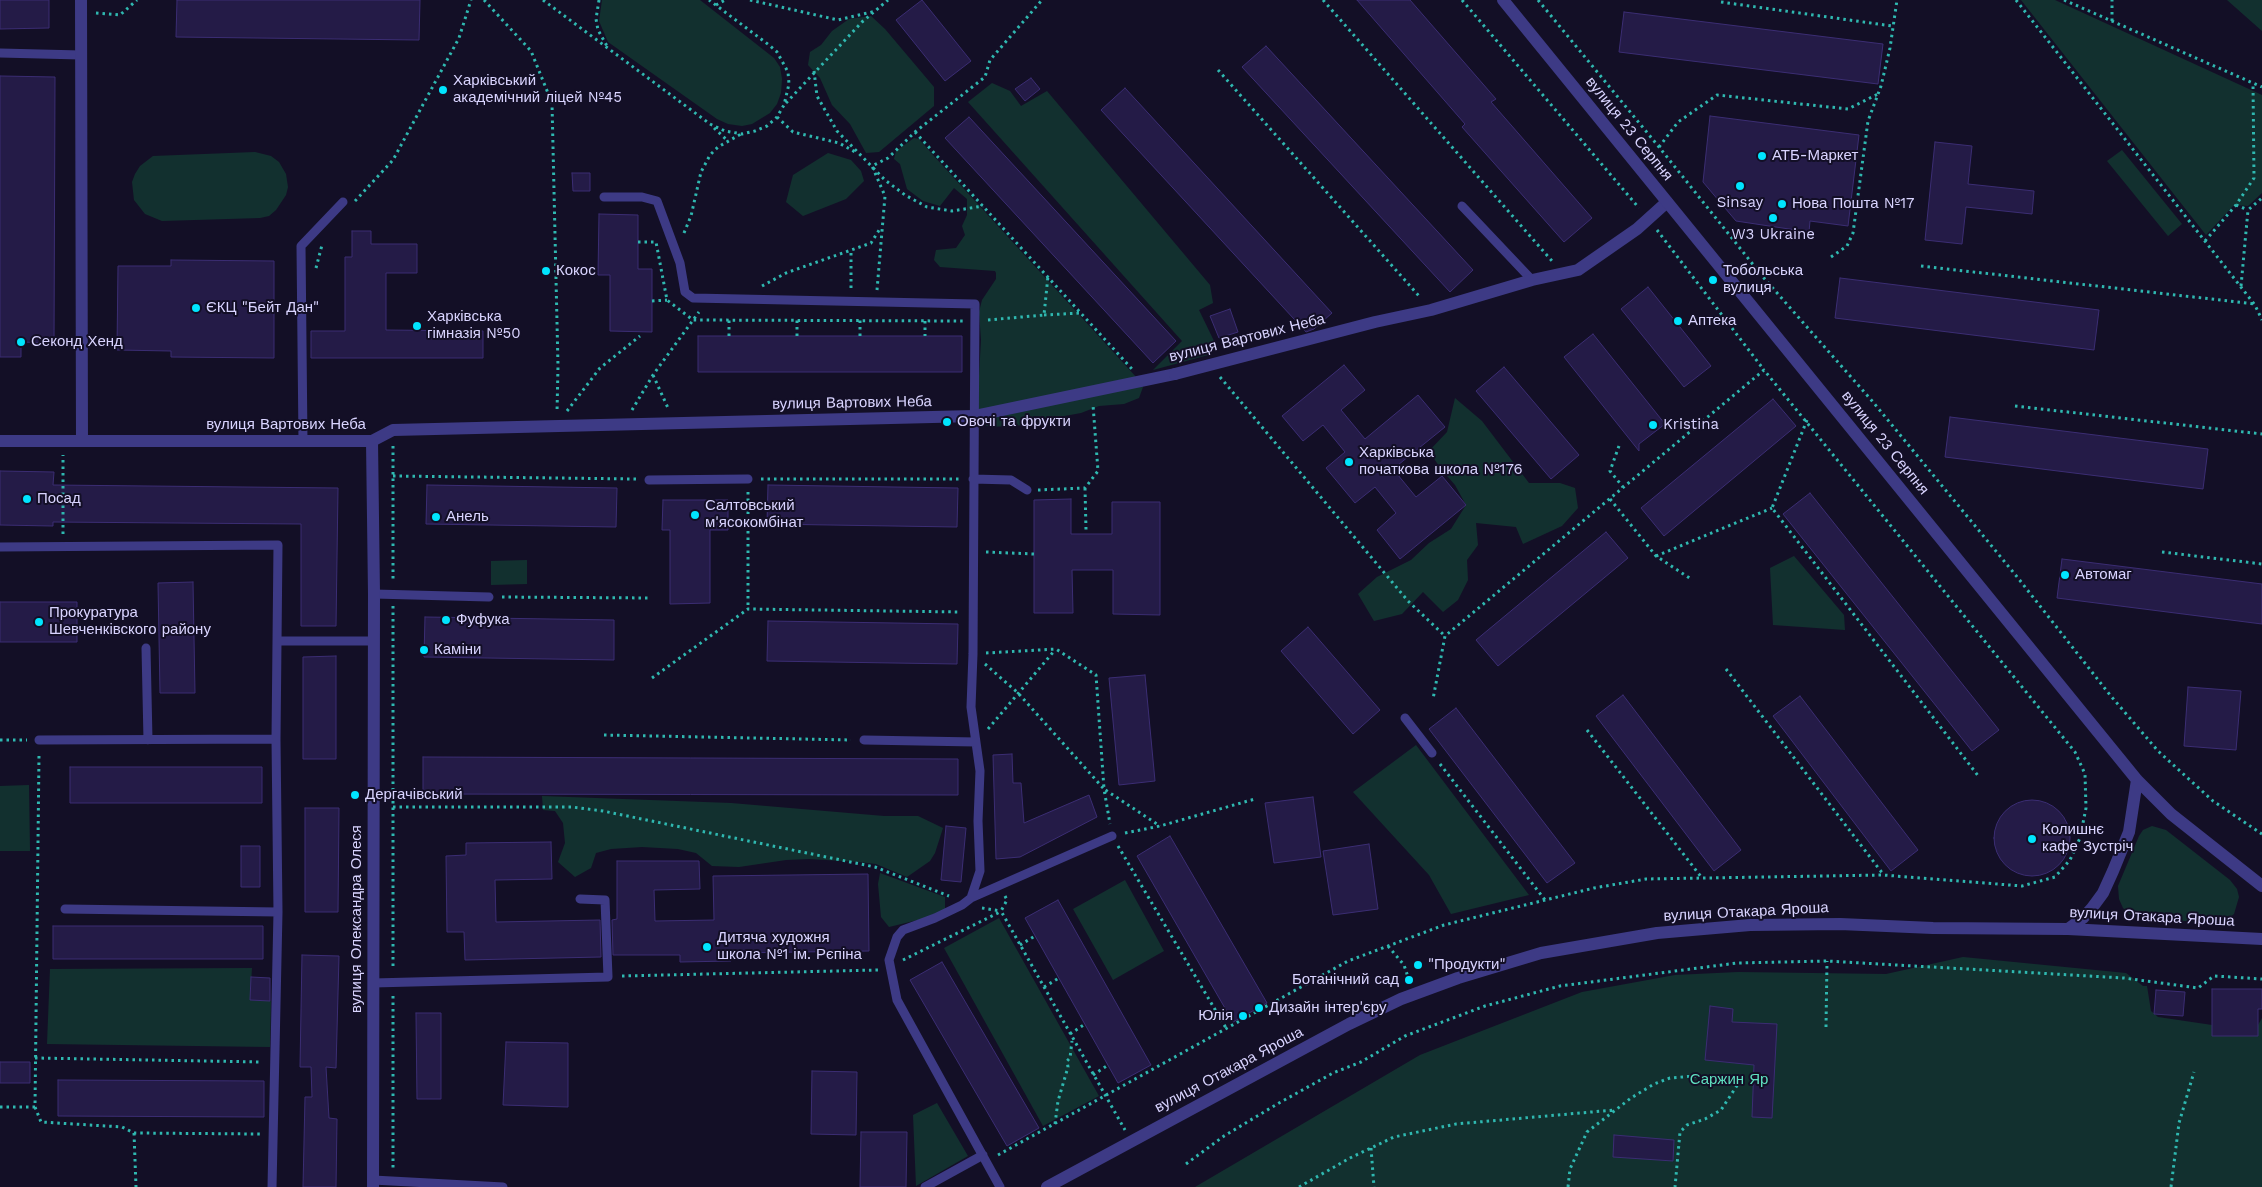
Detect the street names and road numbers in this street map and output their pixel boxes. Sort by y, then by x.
street label: вулиця 23 Серпня [1582,73,1676,185]
street label: вулиця Вартових Неба [1167,310,1327,366]
street label: вулиця 23 Серпня [1838,387,1932,499]
street label: вулиця Вартових Неба [772,393,932,413]
street label: вулиця Вартових Неба [206,416,366,434]
street label: вулиця Олександра Олеся [348,825,366,1013]
street label: вулиця Отакара Яроша [1663,899,1829,925]
street label: вулиця Отакара Яроша [2069,904,2235,930]
street label: вулиця Отакара Яроша [1152,1023,1306,1117]

